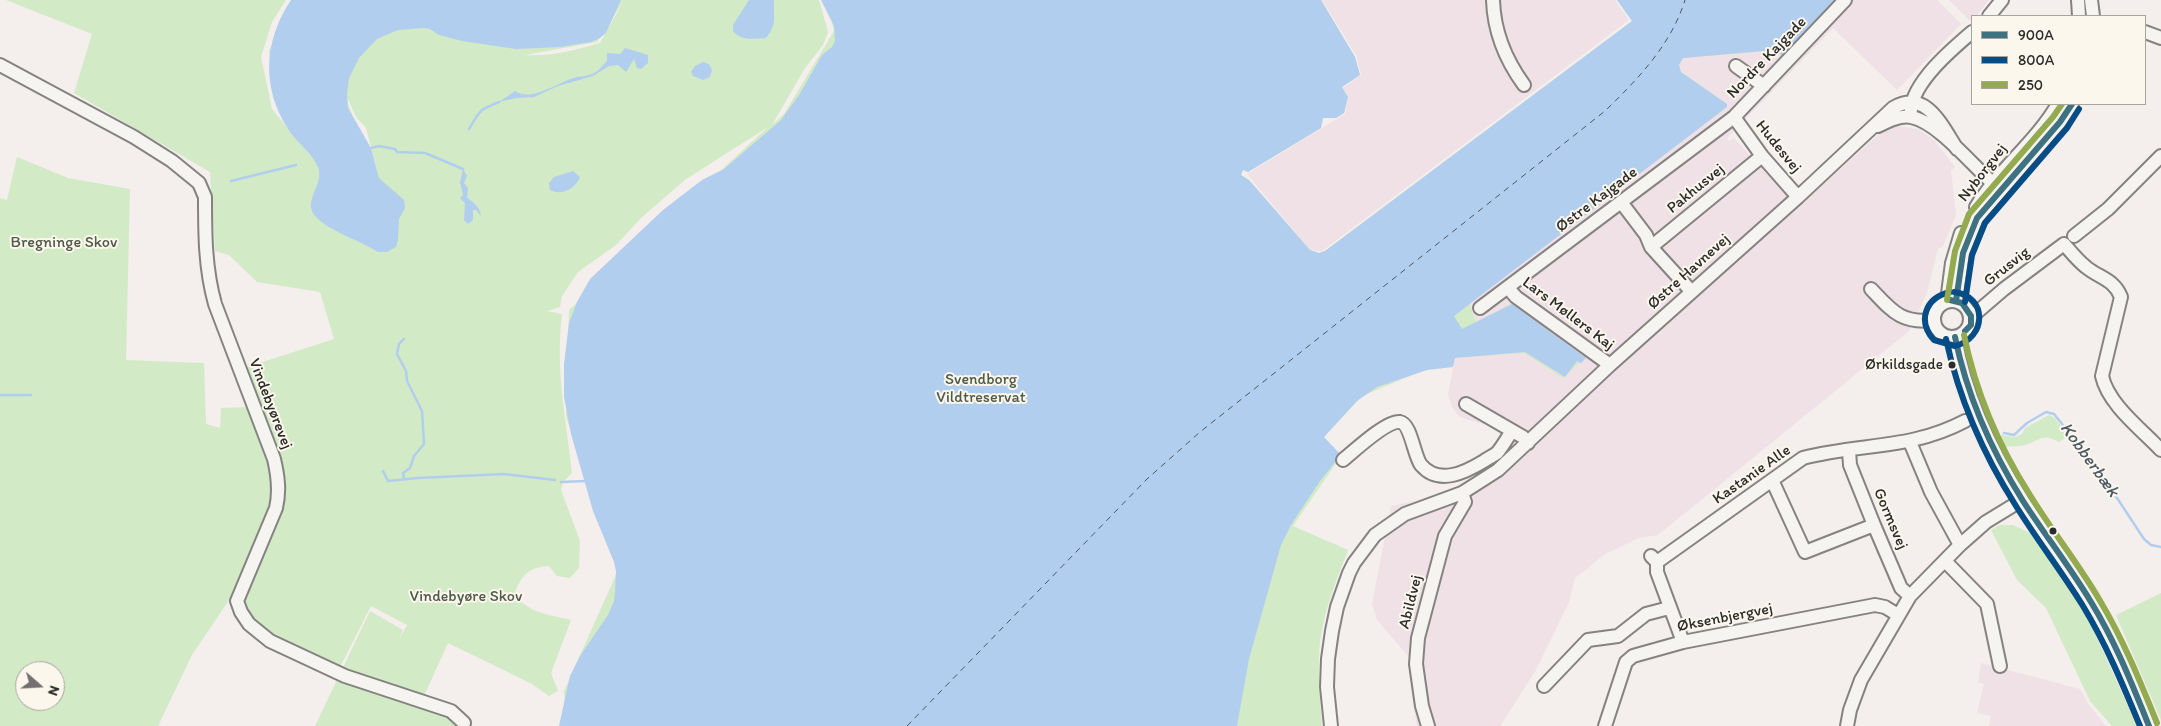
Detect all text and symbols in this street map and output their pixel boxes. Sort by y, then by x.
street label: Nordre Kajgade [1723,13,1811,103]
legend [1971,15,2146,105]
text: 900A [2018,26,2054,44]
text: 800A [2018,51,2054,69]
text: 250 [2018,76,2043,94]
street label: Hudesvej [1751,117,1805,177]
street label: Nyborgvej [1954,140,2012,206]
street label: Pakhusvej [1663,160,1729,218]
street label: Østre Kajgade [1552,163,1642,237]
street label: Østre Havnevej [1644,230,1734,314]
park label: Bregninge Skov [11,233,117,253]
street label: Grusvig [1980,243,2034,291]
street label: Lars Møllers Kaj [1518,273,1618,355]
street label: Vindebyørevej [244,356,296,452]
place label: Ørkildsgade [1865,356,1943,374]
marker: Ørkildsgade [1947,360,1957,370]
park label: Svendborg Vildtreservat [936,370,1026,408]
water label: Kobberbæk [2055,418,2123,502]
street label: Kastanie Alle [1709,441,1795,509]
street label: Gormsvej [1869,486,1911,552]
unlabelled marker [2048,526,2058,536]
street label: Abildvej [1395,573,1427,631]
park label: Vindebyøre Skov [410,587,522,607]
street label: Øksenbjergvej [1675,599,1775,637]
north arrow [15,661,65,711]
text: N [44,683,63,698]

